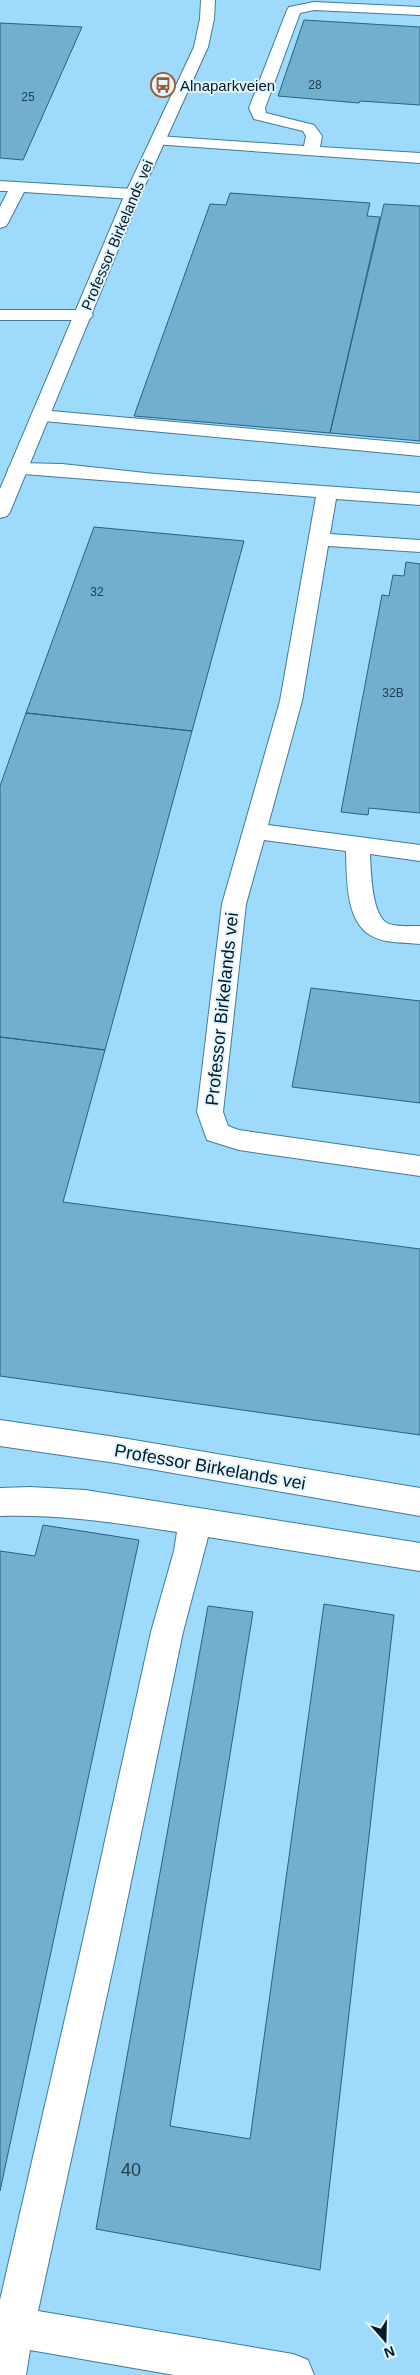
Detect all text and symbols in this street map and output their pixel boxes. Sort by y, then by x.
bus stop icon: Alnaparkveien [150,72,176,98]
place label: Alnaparkveien [180,77,275,94]
house number: 28 [308,78,322,92]
house number: 25 [21,90,35,104]
street label: Professor Birkelands vei [78,157,156,313]
house number: 32 [90,585,104,599]
house number: 32B [382,686,404,700]
street label: Professor Birkelands vei [202,911,242,1107]
street label: Professor Birkelands vei [113,1440,307,1494]
house number: 40 [121,2160,141,2180]
north arrow [360,2315,410,2365]
text: N [382,2343,397,2361]

